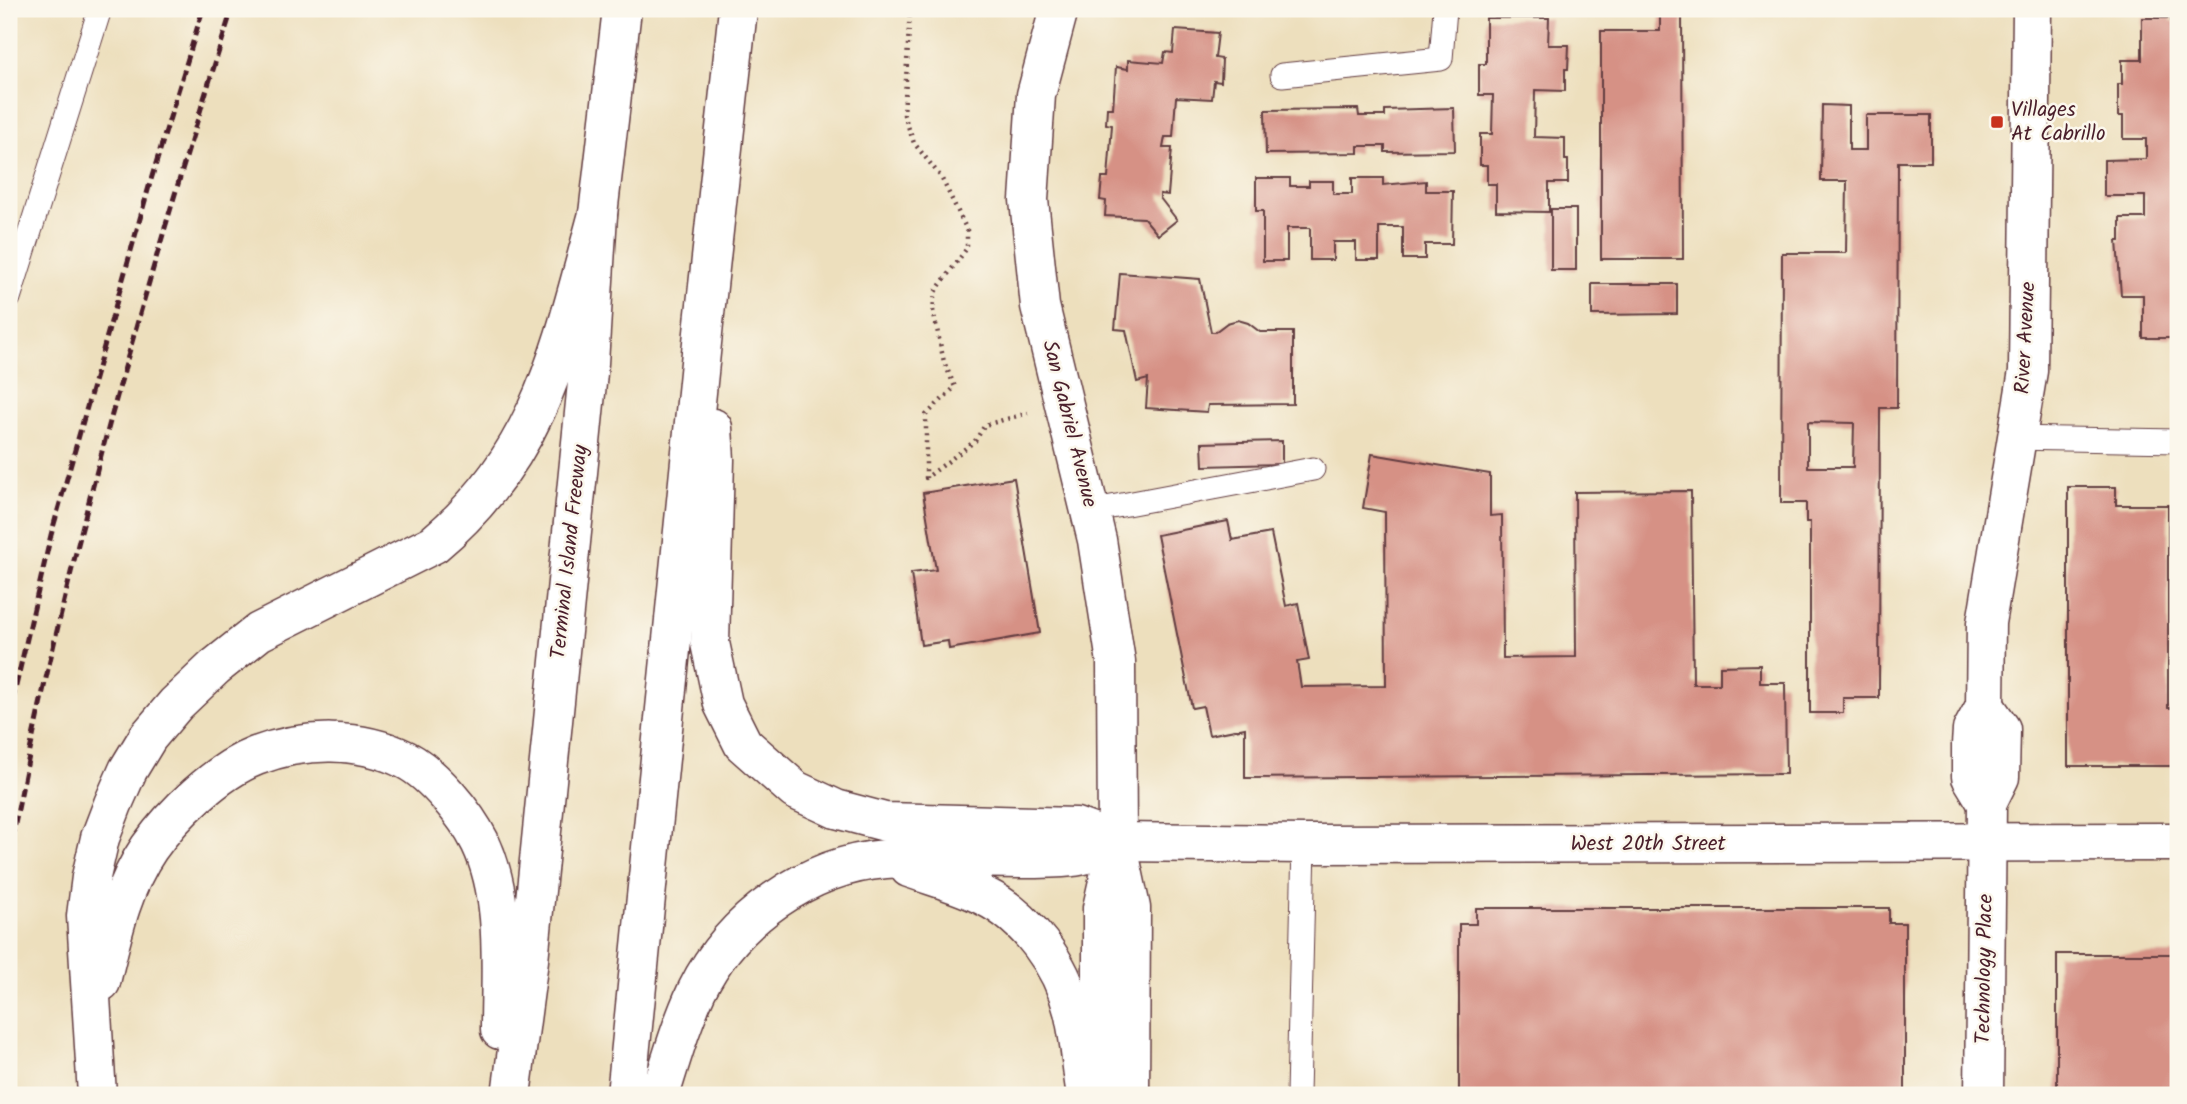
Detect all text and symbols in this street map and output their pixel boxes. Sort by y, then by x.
place label: Villages At Cabrillo [2011,94,2106,151]
marker: Villages At Cabrillo [1989,114,2005,130]
street label: River Avenue [2007,280,2045,395]
street label: San Gabriel Avenue [1032,337,1106,512]
street label: Terminal Island Freeway [542,443,598,661]
street label: West 20th Street [1570,828,1726,861]
street label: Technology Place [1967,893,2003,1044]

